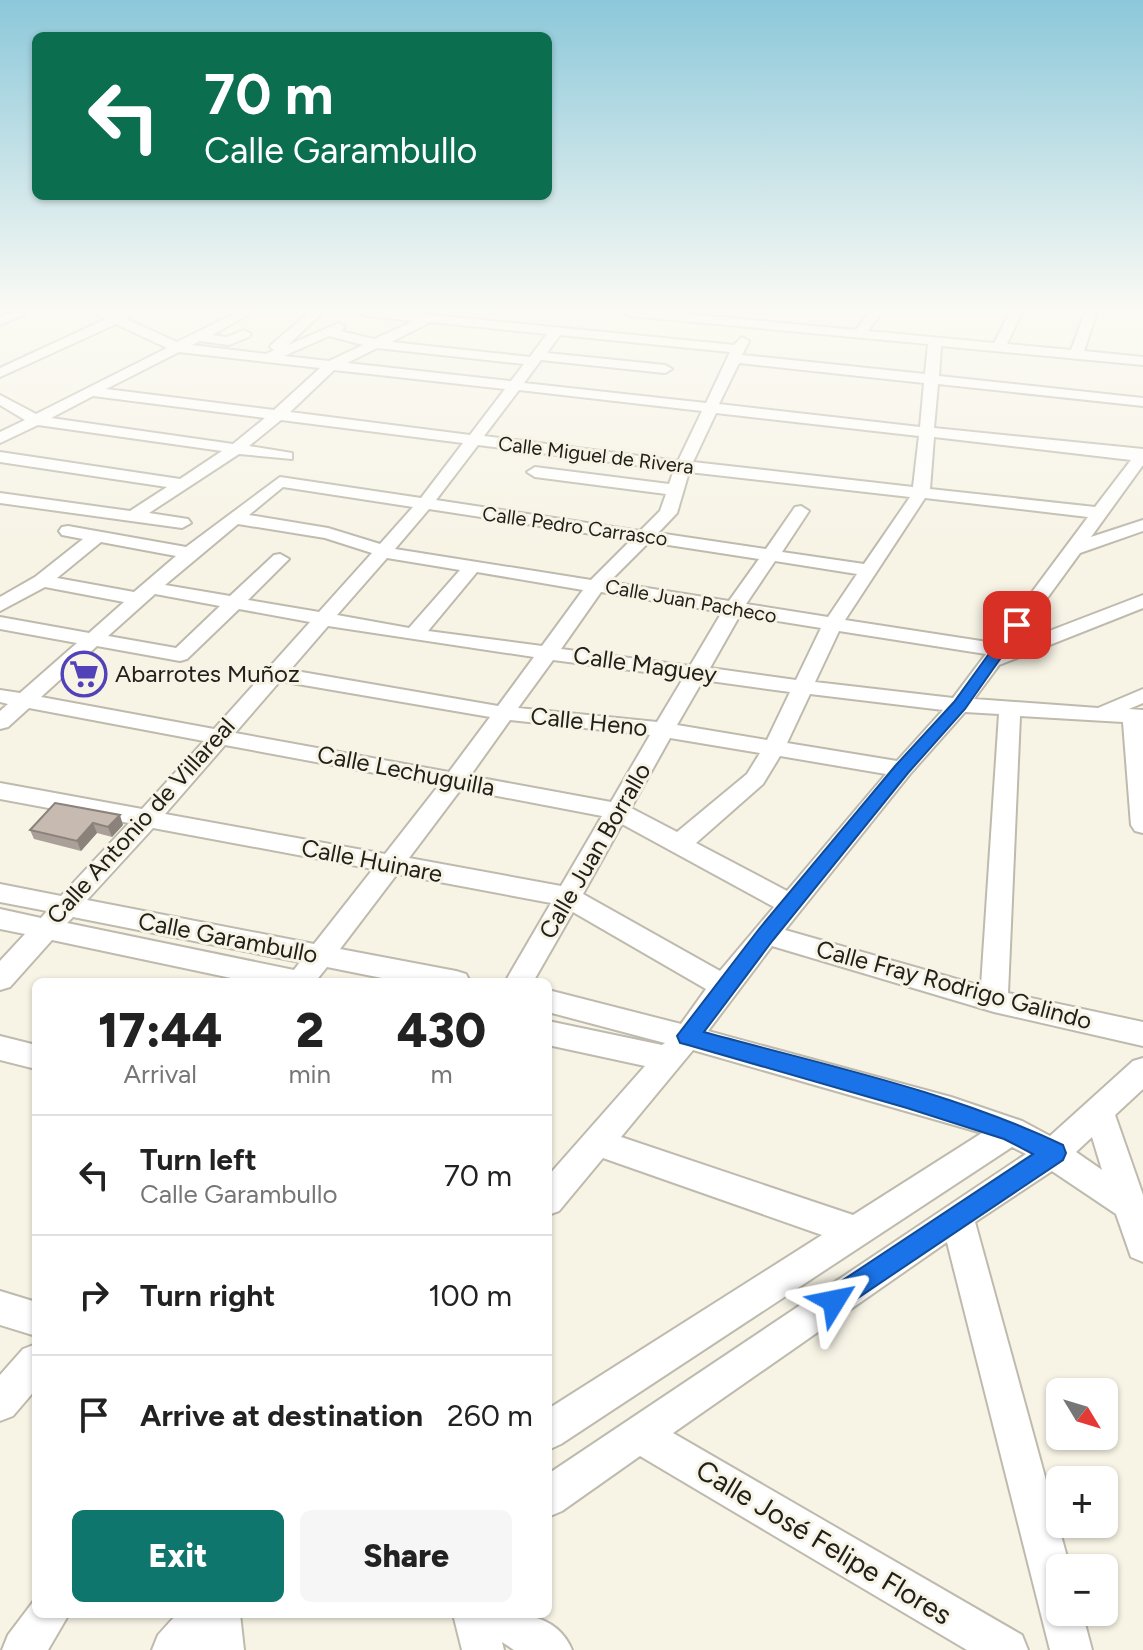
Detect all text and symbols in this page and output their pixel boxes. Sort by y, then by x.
text: 70 m [204,61,334,128]
icon: left [72,64,176,168]
text: Calle Garambullo [204,129,478,172]
street label: Calle Miguel de Rivera [497,431,695,479]
street label: Calle Pedro Carrasco [481,501,669,551]
street label: Calle Juan Pacheco [603,574,779,628]
pin [983,591,1051,659]
icon: arrive [995,603,1039,647]
street label: Calle Maguey [571,640,719,689]
supermarket icon: Abarrotes Muñoz [60,650,108,698]
place label: Abarrotes Muñoz [115,659,300,688]
street label: Calle Heno [529,701,649,742]
street label: Calle Antonio de Villareal [40,712,241,930]
street label: Calle Lechuguilla [315,739,497,802]
street label: Calle Juan Borrallo [533,758,657,944]
street label: Calle Huinare [299,833,445,888]
street label: Calle Garambullo [136,906,320,969]
street label: Calle Fray Rodrigo Galindo [813,934,1095,1035]
text: 17:44 [98,1001,222,1059]
text: 2 [296,1001,324,1059]
text: 430 [397,1001,486,1059]
text: Arrival [124,1058,197,1090]
text: min [288,1058,331,1090]
text: m [430,1058,453,1090]
text: Turn left [140,1141,257,1178]
icon: left [72,1153,116,1197]
text: 70 m [444,1157,512,1194]
text: Calle Garambullo [140,1178,338,1210]
position arrow [792,1259,876,1343]
icon: right [72,1273,116,1317]
text: Turn right [140,1277,275,1314]
text: 100 m [428,1277,512,1314]
north arrow [1046,1378,1118,1450]
map controls [1046,1378,1118,1626]
icon: arrive [72,1393,116,1437]
text: Arrive at destination [140,1397,423,1434]
text: 260 m [447,1397,533,1434]
street label: Calle José Felipe Flores [690,1452,958,1632]
button: + [1046,1466,1118,1538]
button: Exit [72,1510,284,1602]
button: Share [300,1510,512,1602]
button: − [1046,1554,1118,1626]

